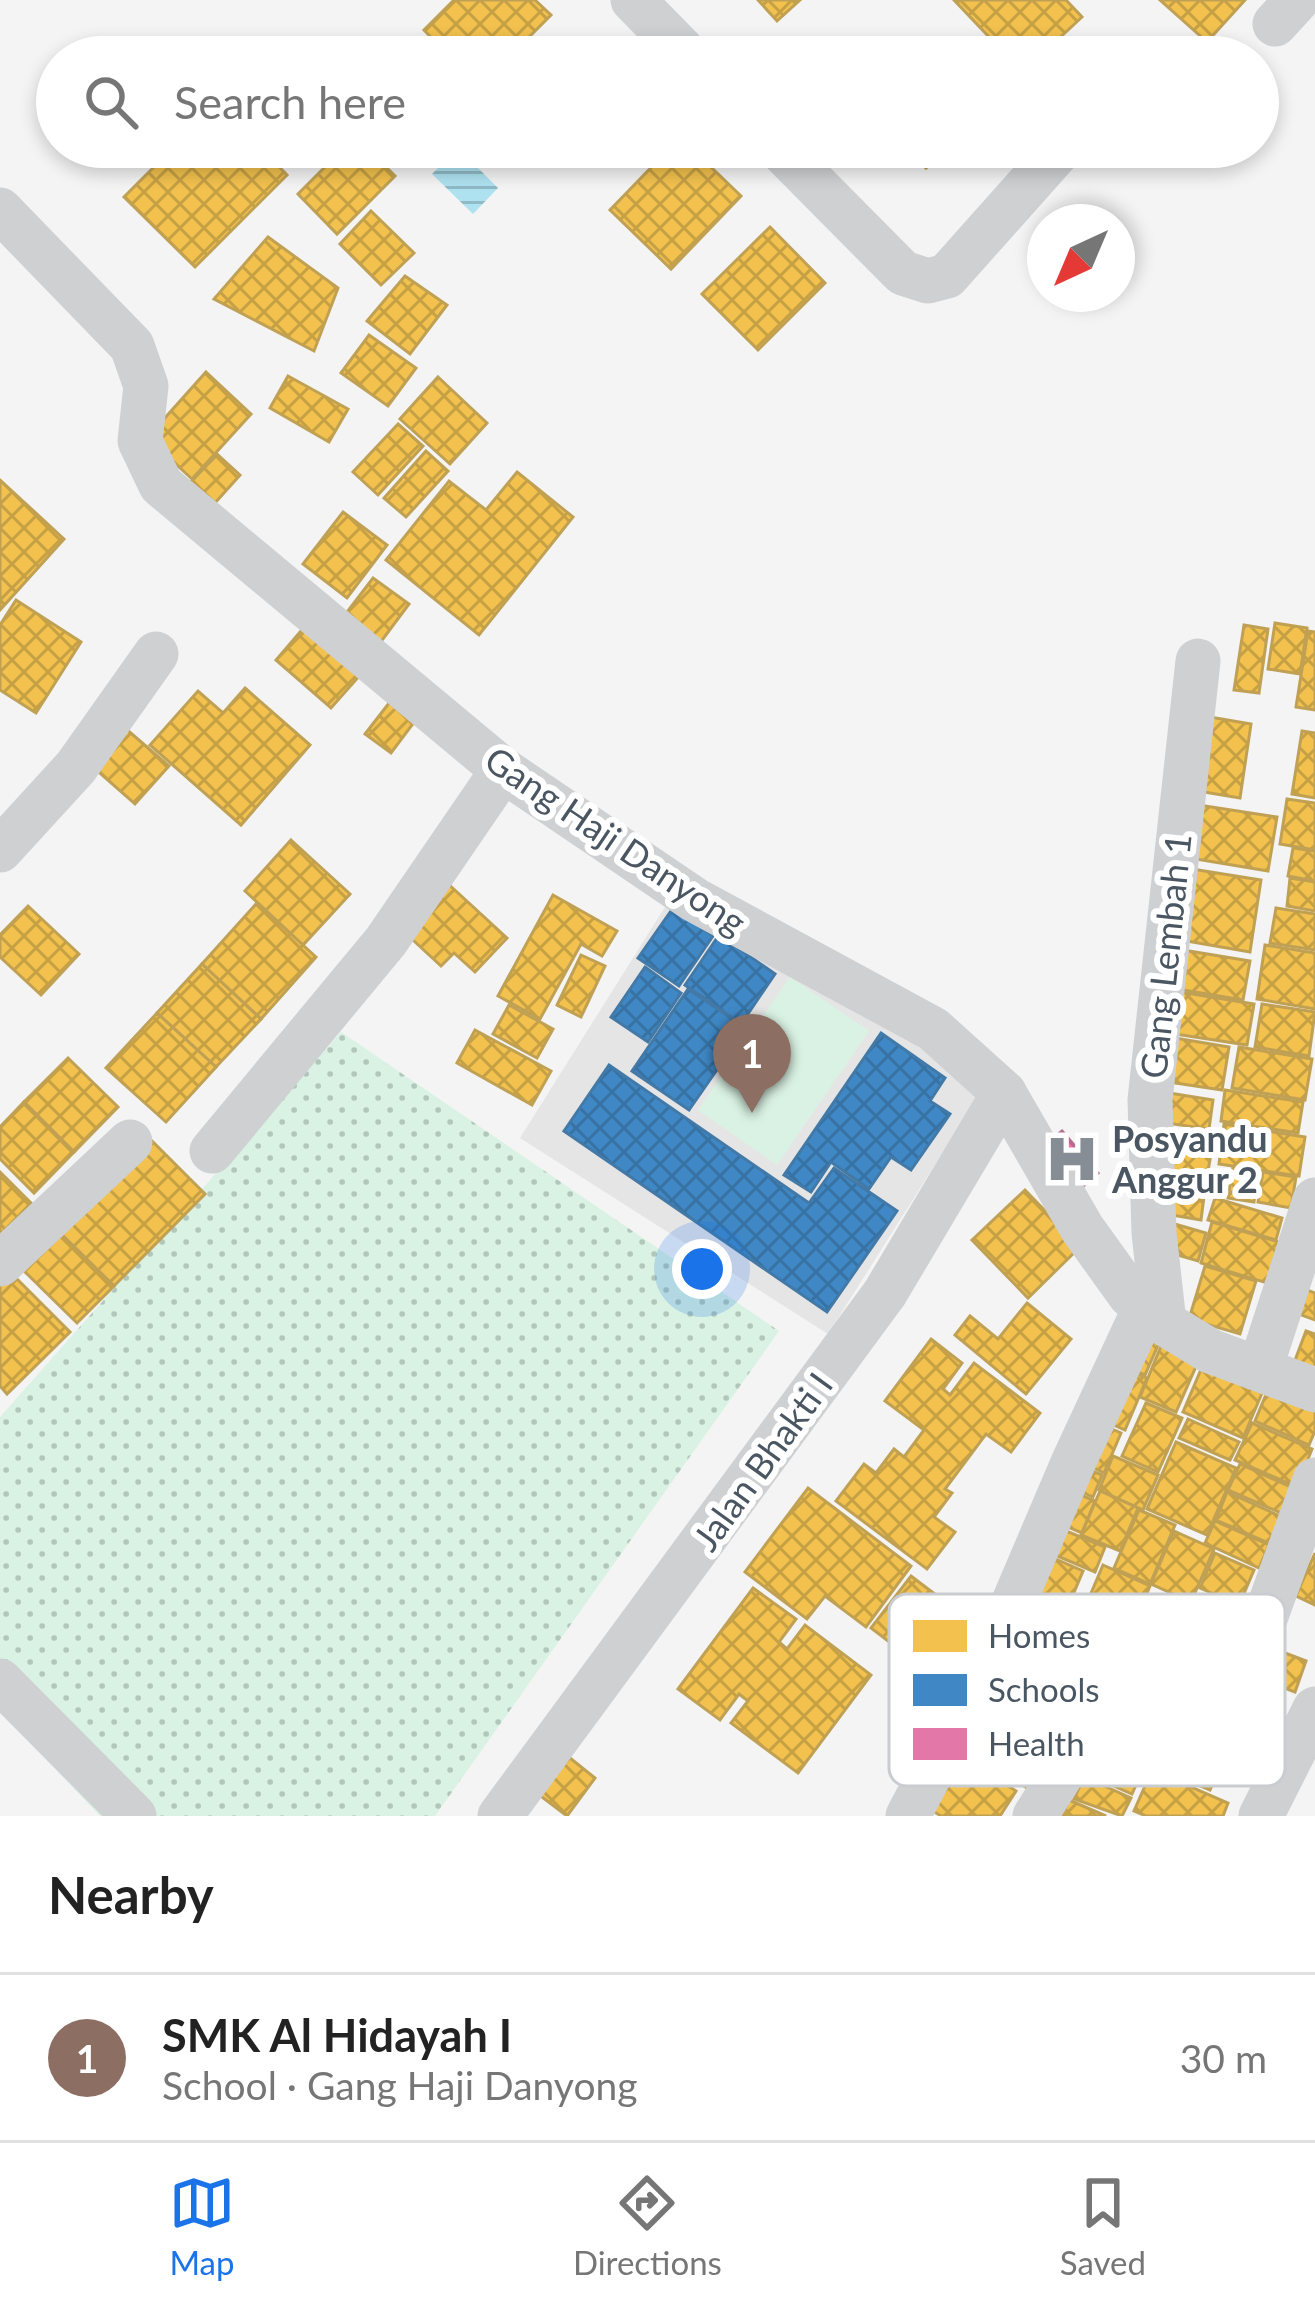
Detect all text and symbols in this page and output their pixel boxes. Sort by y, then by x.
search box [36,36,1279,168]
icon: search [78,69,144,135]
text: Search here [174,75,406,129]
north arrow [1027,204,1135,312]
street label: Gang Haji Danyong [477,736,755,944]
street label: Gang Lembah 1 [1130,831,1200,1081]
pin: 1 [713,1014,791,1113]
place label: Posyandu Anggur 2 [1111,1116,1267,1201]
hospital icon: Posyandu Anggur 2 [1043,1130,1101,1188]
your location [672,1239,732,1299]
street label: Jalan Bhakti I [683,1364,841,1558]
legend [889,1594,1285,1786]
text: Homes [988,1615,1090,1655]
text: Schools [988,1669,1099,1709]
text: Health [988,1723,1085,1763]
text: Nearby [48,1864,214,1925]
text: SMK Al Hidayah I [162,2008,512,2062]
text: 1 [76,2035,98,2081]
text: 30 m [1180,2035,1267,2081]
text: School · Gang Haji Danyong [162,2062,638,2108]
tab: Map [169,2170,235,2282]
tab: Directions [573,2170,722,2282]
tab: Saved [1060,2170,1146,2282]

